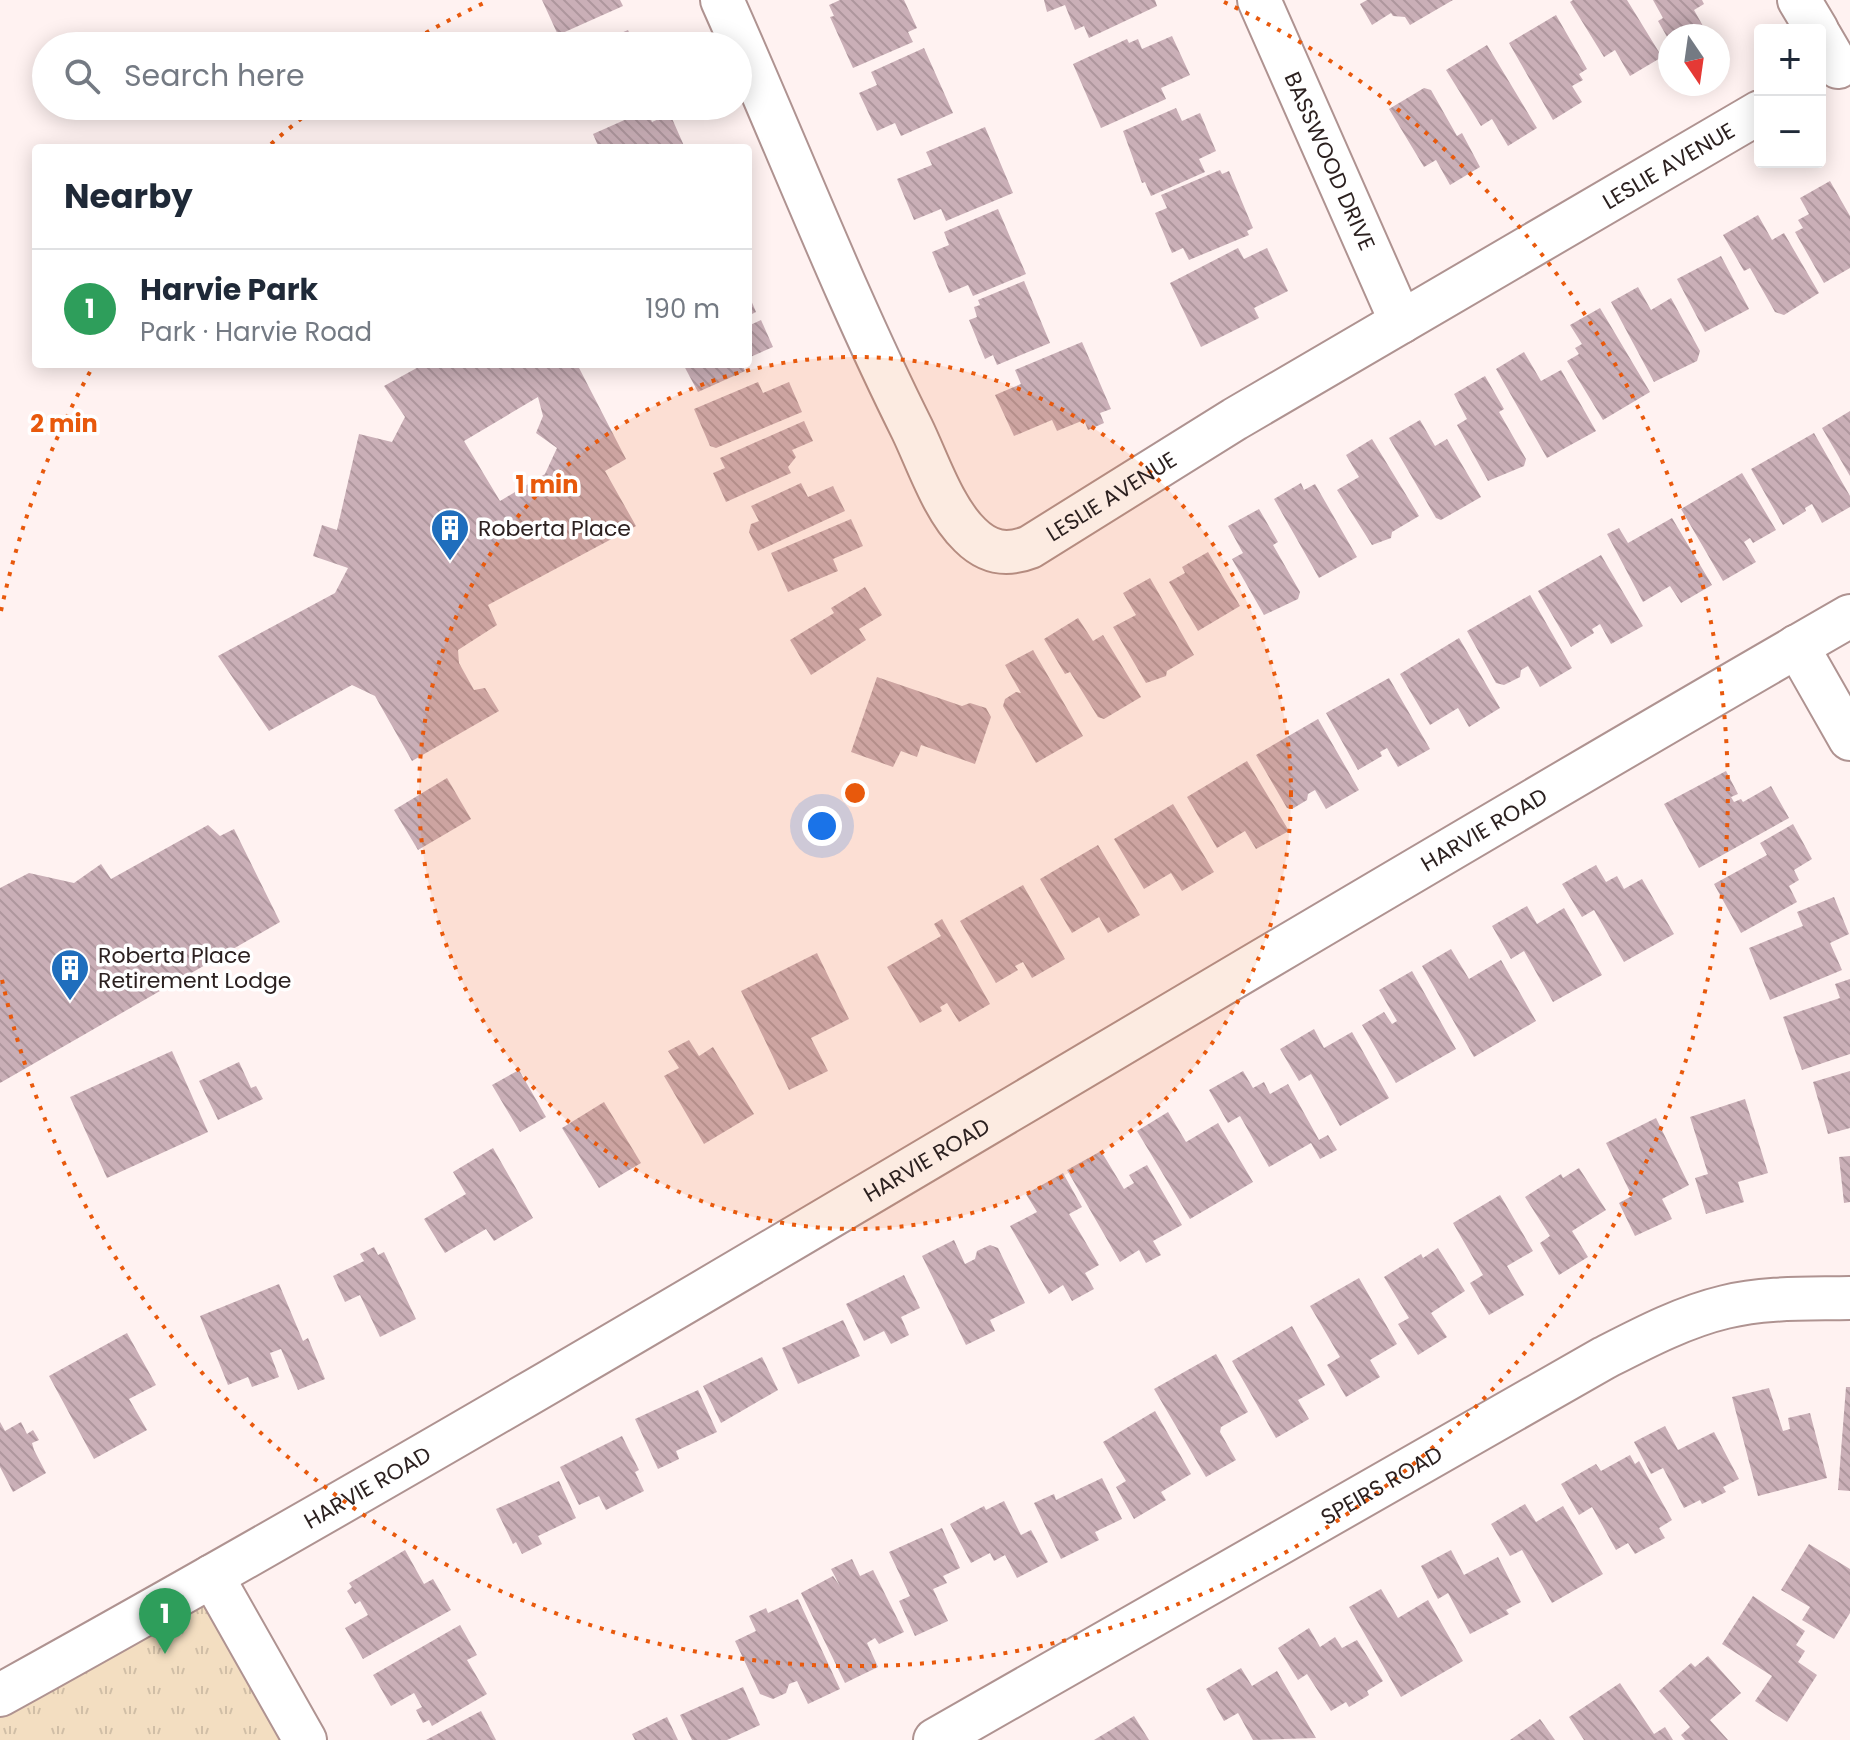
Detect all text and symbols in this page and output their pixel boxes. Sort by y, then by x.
north arrow [1658,24,1730,96]
map controls [1754,24,1826,168]
button: + [1754,24,1826,96]
search box [32,32,752,120]
icon: search [60,54,104,98]
text: Search here [124,54,305,97]
street label: BASSWOOD DRIVE [1277,67,1383,255]
button: − [1754,96,1826,168]
street label: LESLIE AVENUE [1597,115,1740,216]
text: Nearby [64,172,193,220]
text: Harvie Park [140,268,318,311]
text: 1 [85,291,95,327]
text: 190 m [645,291,720,327]
text: Park · Harvie Road [140,314,372,350]
text: 2 min [30,407,98,440]
street label: LESLIE AVENUE [1040,444,1182,549]
text: 1 min [516,468,578,501]
building icon: Roberta Place [429,507,471,562]
place label: Roberta Place [478,513,631,544]
centre of rings [841,779,869,807]
street label: HARVIE ROAD [1415,780,1553,879]
your location [802,806,842,846]
place label: Roberta Place Retirement Lodge [98,940,292,996]
building icon: Roberta Place Retirement Lodge [49,947,91,1002]
street label: HARVIE ROAD [857,1110,995,1209]
street label: HARVIE ROAD [298,1438,437,1536]
street label: SPEIRS ROAD [1315,1438,1448,1532]
pin: 1 [139,1588,191,1654]

